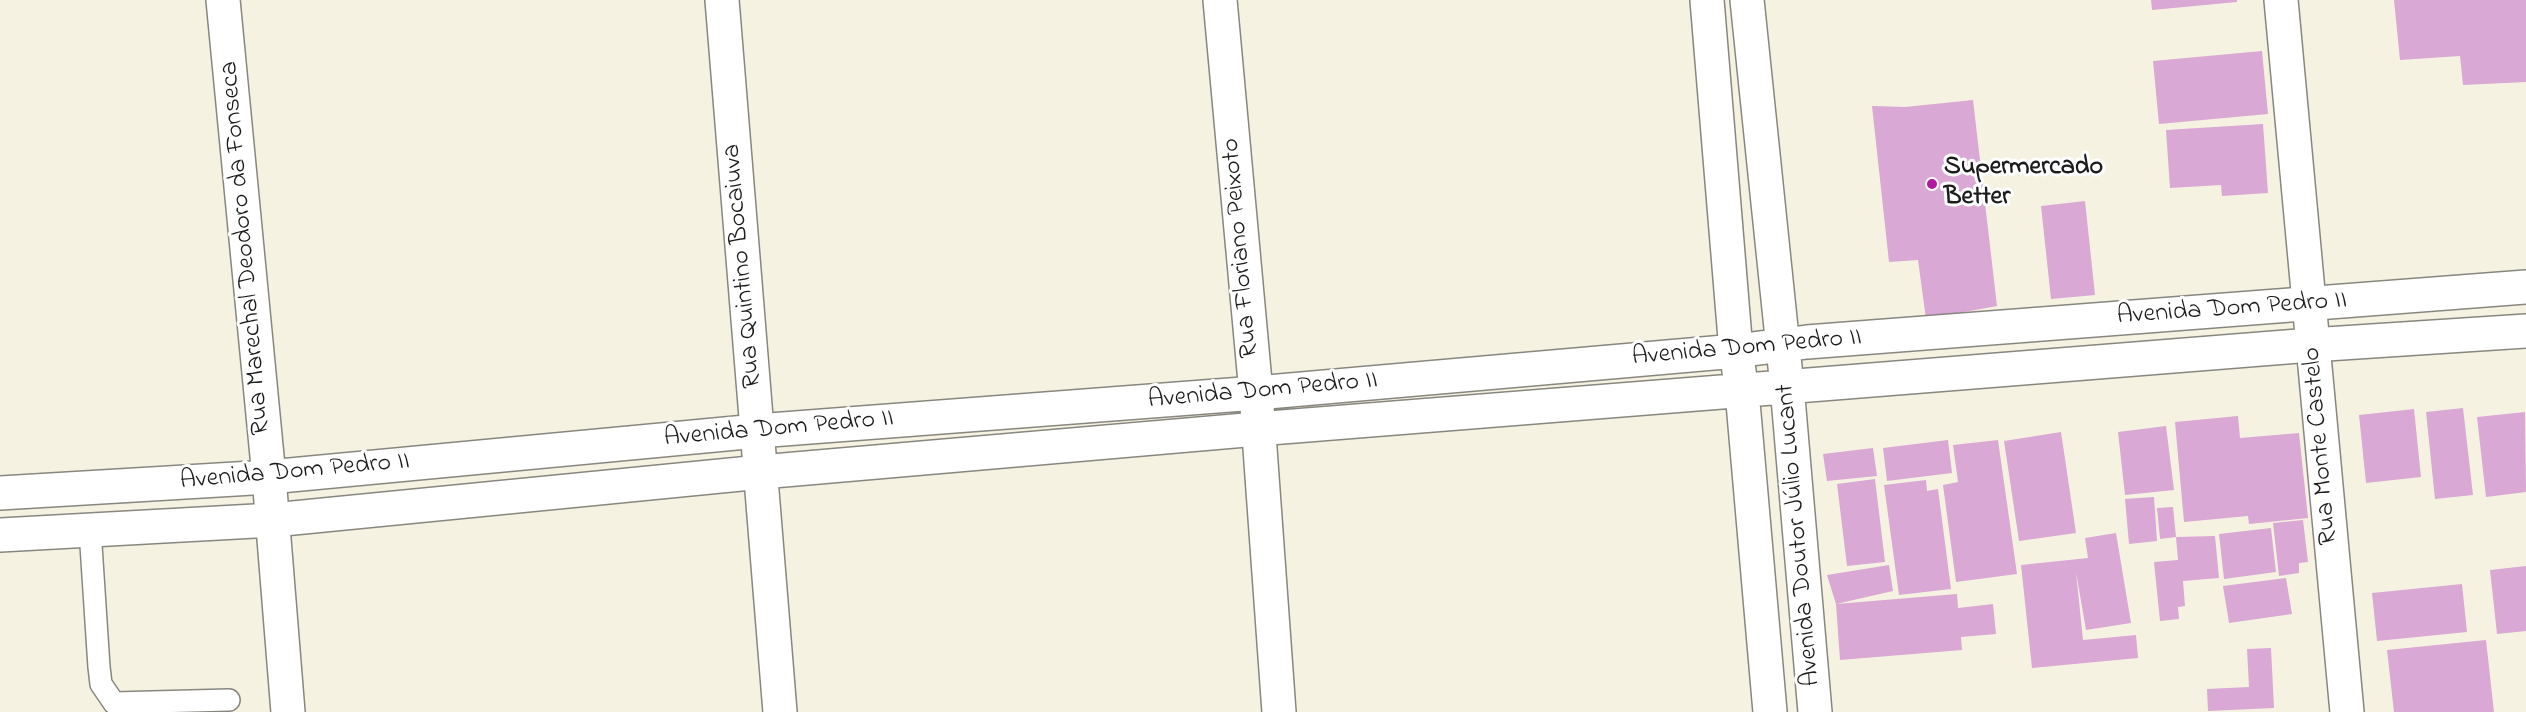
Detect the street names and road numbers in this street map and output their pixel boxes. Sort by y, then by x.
street label: Rua Marechal Deodoro da Fonseca [215,60,279,436]
street label: Rua Floriano Peixoto [1217,137,1267,359]
street label: Rua Quintino Bocaiuva [718,143,770,389]
street label: Avenida Dom Pedro II [2116,286,2348,334]
street label: Avenida Dom Pedro II [1631,323,1863,375]
street label: Rua Monte Castelo [2298,346,2346,546]
street label: Avenida Dom Pedro II [1147,366,1379,418]
street label: Avenida Doutor Júlio Lucant [1771,382,1829,688]
street label: Avenida Dom Pedro II [663,404,895,456]
street label: Avenida Dom Pedro II [179,447,411,499]

